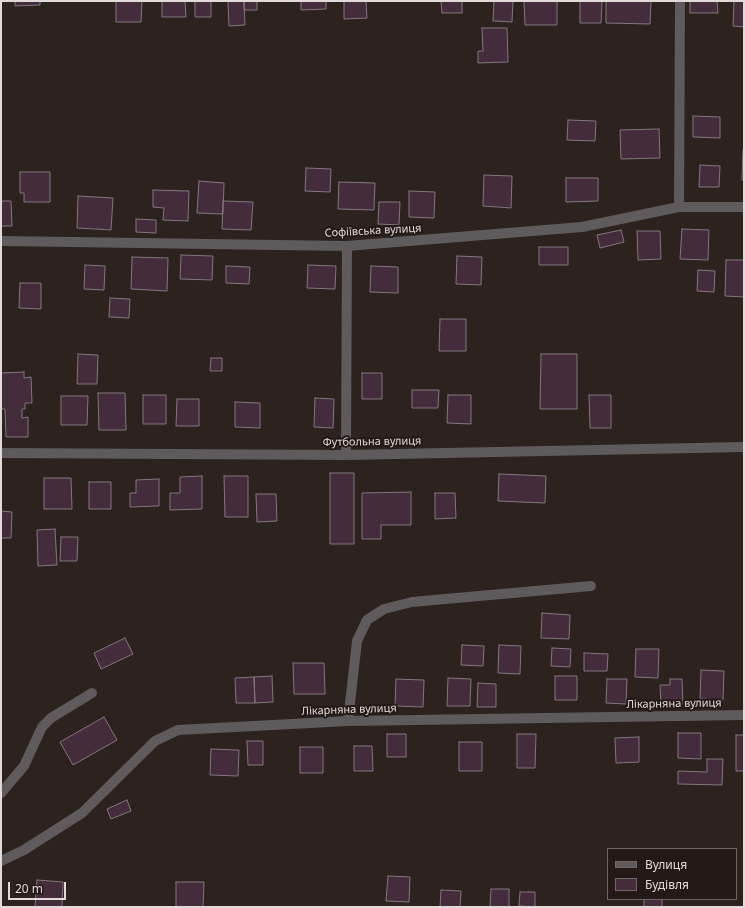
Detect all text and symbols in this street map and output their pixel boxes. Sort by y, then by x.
street label: Софіївська вулиця [324,222,422,240]
street label: Футбольна вулиця [323,435,421,449]
street label: Лікарняна вулиця [626,697,722,711]
street label: Лікарняна вулиця [301,702,397,718]
legend [607,848,737,900]
text: Вулиця [645,856,687,873]
scale bar [10,874,68,900]
text: Будівля [645,876,689,893]
text: 20 m [15,880,43,897]

